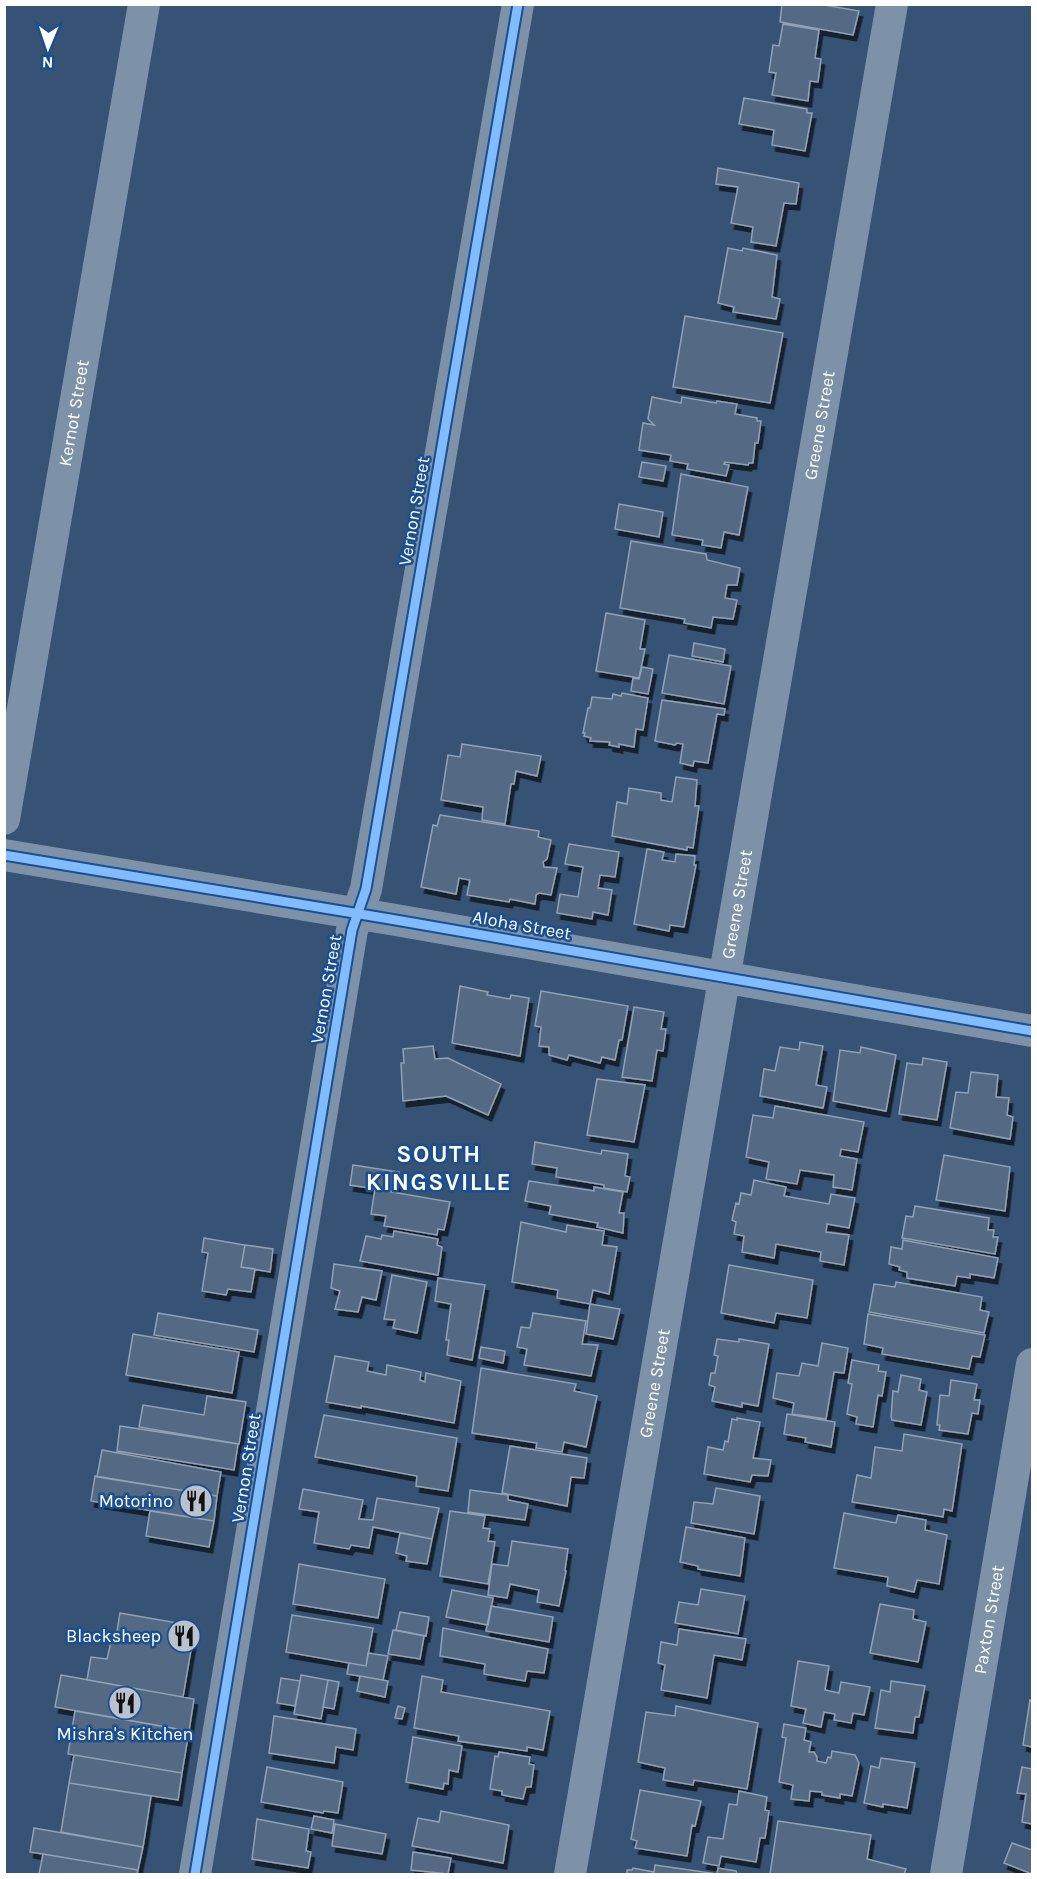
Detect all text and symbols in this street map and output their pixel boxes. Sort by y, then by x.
north arrow [18,18,78,78]
text: N [41,53,54,72]
street label: Kernot Street [54,358,94,468]
street label: Greene Street [799,369,840,482]
street label: Vernon Street [394,454,434,567]
street label: Greene Street [717,848,757,961]
street label: Aloha Street [471,906,573,945]
street label: Vernon Street [306,932,346,1045]
district label: SOUTH KINGSVILLE [366,1140,512,1196]
street label: Greene Street [634,1327,675,1440]
street label: Vernon Street [226,1411,266,1524]
restaurant icon: Motorino [178,1483,214,1519]
place label: Motorino [99,1490,173,1512]
street label: Paxton Street [969,1563,1009,1676]
restaurant icon: Blacksheep [166,1618,202,1654]
place label: Blacksheep [66,1625,161,1647]
restaurant icon: Mishra's Kitchen [107,1685,143,1721]
place label: Mishra's Kitchen [57,1723,193,1745]

